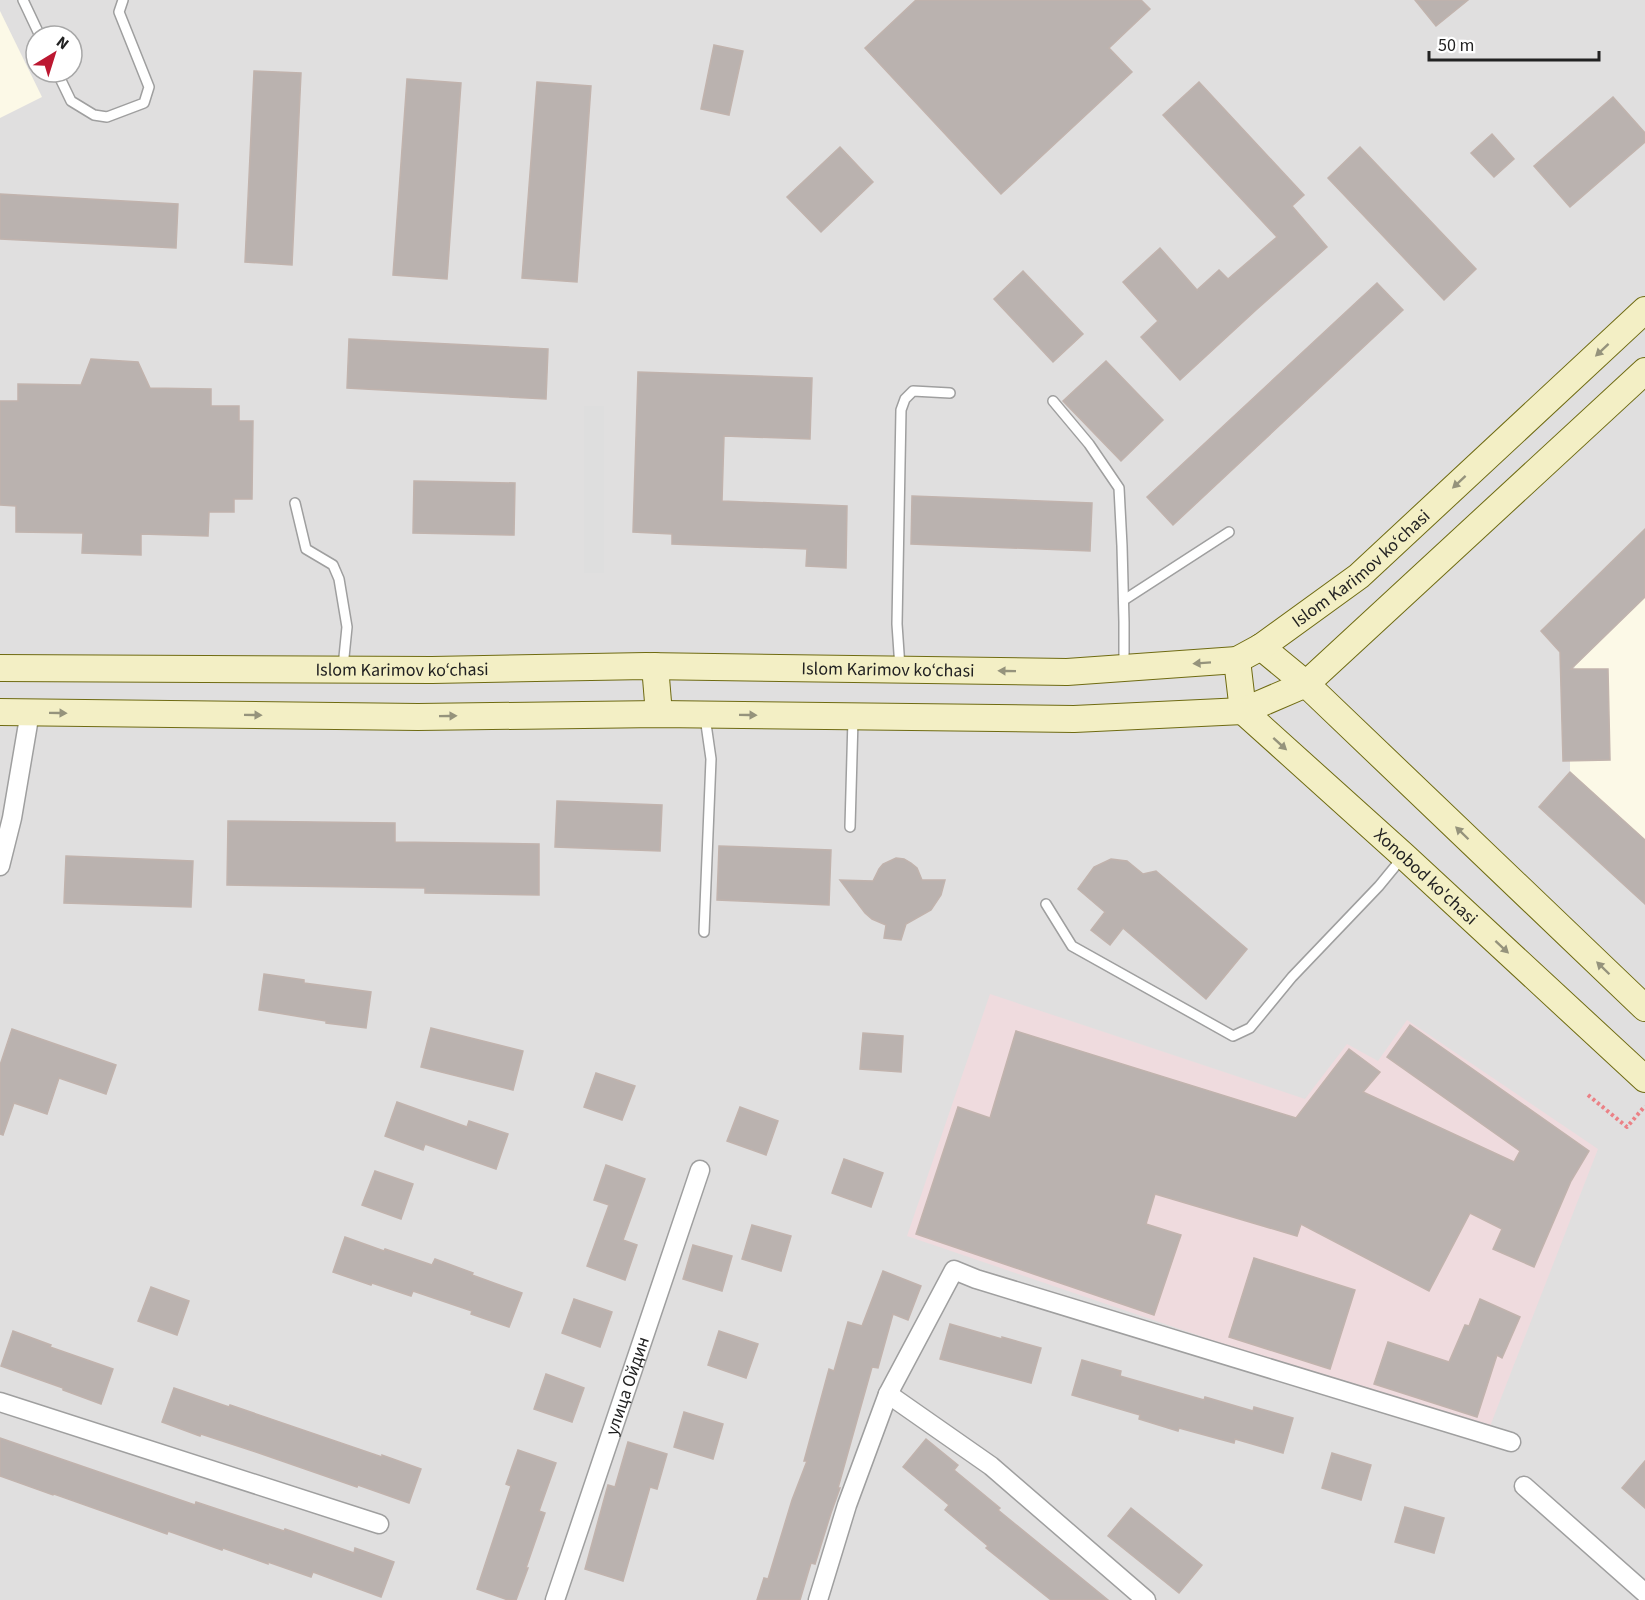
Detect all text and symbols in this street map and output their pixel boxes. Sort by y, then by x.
north arrow [24,24,84,84]
scale bar [1429,24,1598,62]
text: N [52,31,74,55]
text: 50 m [1438,33,1474,58]
one-way arrow [1595,342,1609,356]
one-way arrow [1453,475,1467,489]
street label: Islom Karimov ko‘chasi [1287,504,1436,634]
street label: Islom Karimov ko‘chasi [801,656,975,684]
street label: Islom Karimov ko‘chasi [315,657,489,683]
one-way arrow [1192,658,1211,668]
one-way arrow [998,667,1017,676]
one-way arrow [49,708,68,718]
one-way arrow [244,710,263,720]
one-way arrow [739,710,758,720]
one-way arrow [439,711,458,721]
one-way arrow [1273,737,1288,751]
street label: Xonobod ko'chasi [1368,823,1483,931]
one-way arrow [1454,826,1469,840]
one-way arrow [1494,940,1509,954]
one-way arrow [1596,961,1610,975]
street label: улица Ойдин [599,1333,656,1439]

